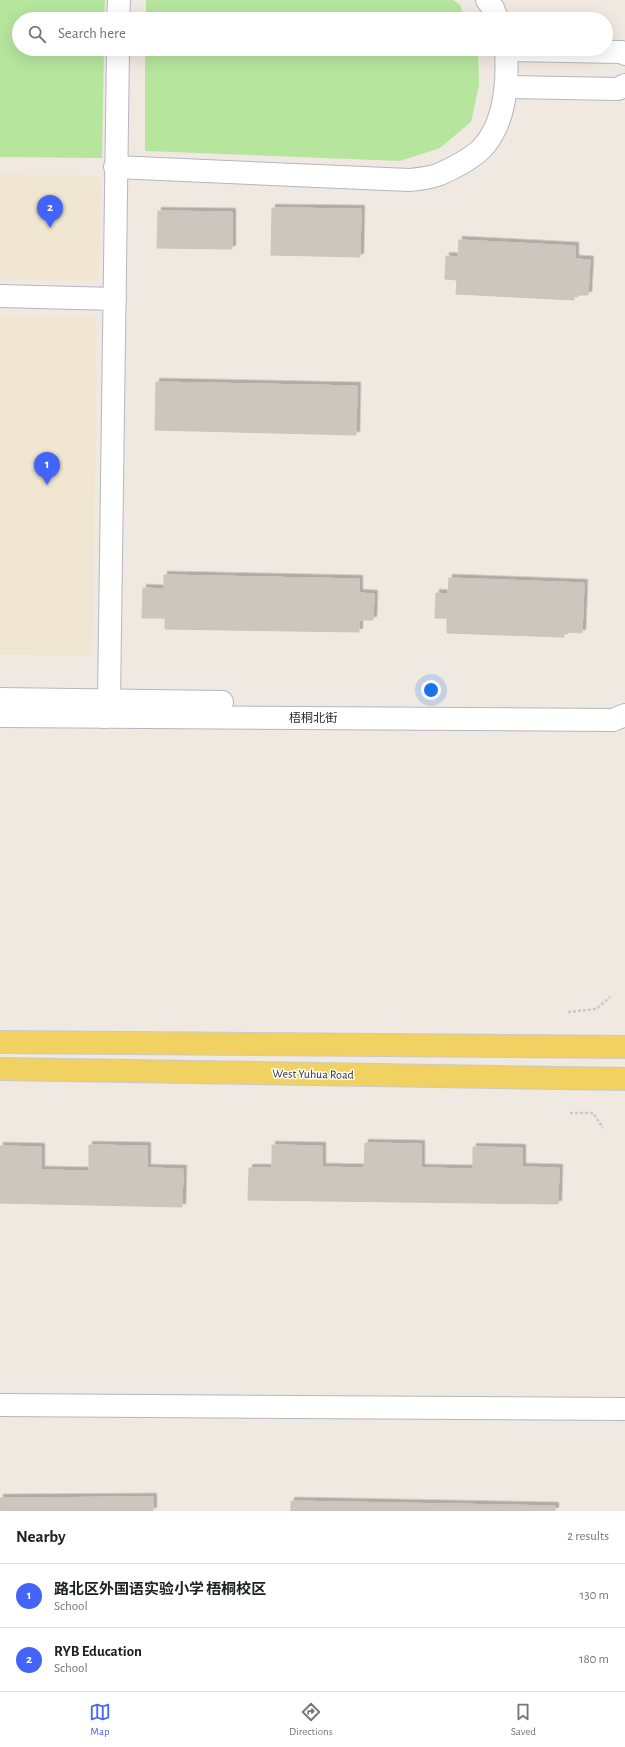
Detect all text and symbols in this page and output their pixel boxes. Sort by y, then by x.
search box [12,12,613,56]
icon: search [26,23,48,45]
text: Search here [58,26,126,41]
pin: 2 [37,195,63,228]
pin: 1 [34,452,60,485]
your location [421,680,441,700]
street label: 梧桐北街 [289,711,337,724]
street label: West Yuhua Road [272,1067,354,1081]
text: Nearby [16,1528,66,1545]
text: 2 results [567,1530,609,1543]
text: 路北区外国语实验小学 梧桐校区 [54,1582,266,1597]
text: 1 [27,1589,31,1602]
text: 130 m [580,1589,609,1602]
text: School [54,1600,88,1613]
text: RYB Education [54,1644,142,1659]
text: 2 [26,1653,32,1666]
text: 180 m [579,1653,609,1666]
text: School [54,1662,88,1675]
tab: Map [89,1701,111,1738]
tab: Directions [289,1701,333,1738]
tab: Saved [511,1701,536,1738]

